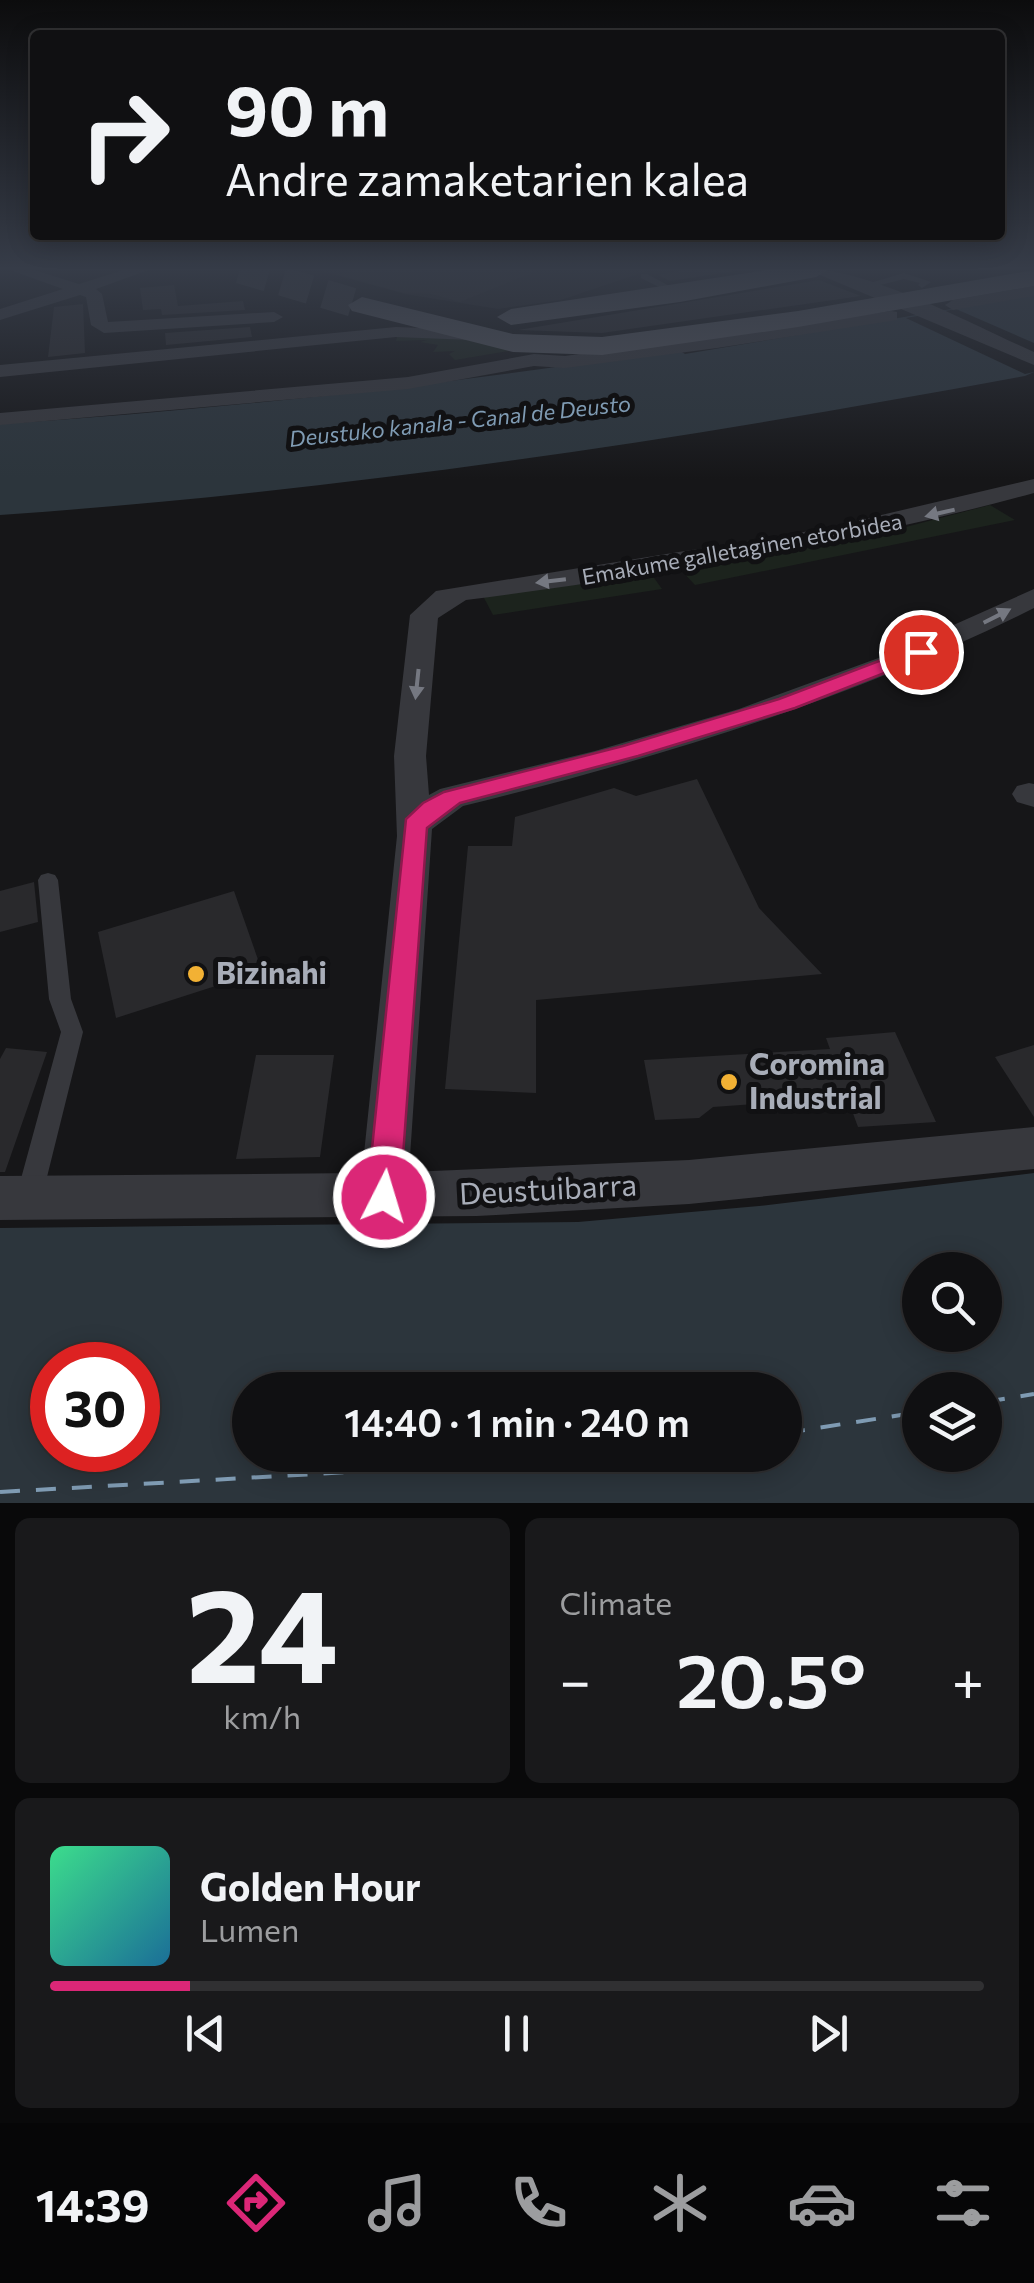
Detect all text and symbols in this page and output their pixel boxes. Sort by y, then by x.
text: 90 m [225,65,389,150]
icon: right [60,70,190,200]
text: Andre zamaketarien kalea [225,150,749,205]
water label: Deustuko kanala - Canal de Deusto [288,389,632,452]
one-way arrow [924,506,955,522]
street label: Emakume galletaginen etorbidea [580,507,904,590]
one-way arrow [535,573,567,589]
one-way arrow [983,608,1012,625]
pin [879,610,964,695]
icon: arrive [894,625,949,680]
one-way arrow [408,668,424,700]
place label: Bizinahi [216,953,327,990]
marker: Bizinahi [185,963,207,985]
place label: Coromina Industrial [749,1044,885,1115]
marker: Coromina Industrial [718,1071,740,1093]
position arrow [332,1145,436,1249]
street label: Deustuibarra [458,1164,638,1211]
map controls [902,1252,1002,1472]
button: search [902,1252,1002,1352]
speed limit sign: 30 [30,1342,160,1472]
button: layers [902,1372,1002,1472]
text: 14:40 · 1 min · 240 m [344,1398,690,1445]
text: 24 [186,1551,338,1710]
text: Climate [560,1582,672,1622]
text: 20.5° [676,1632,866,1723]
text: − [560,1645,591,1712]
text: + [952,1645,984,1712]
text: km/h [223,1696,301,1736]
text: Golden Hour [200,1862,421,1909]
text: Lumen [200,1909,299,1949]
icon: previous [178,2006,233,2061]
icon: pause [489,2006,544,2061]
icon: next [801,2006,856,2061]
icon: directions [221,2168,291,2238]
icon: music [362,2168,432,2238]
icon: phone [504,2168,574,2238]
icon: climate [645,2168,715,2238]
icon: car [787,2168,857,2238]
icon: filters [928,2168,998,2238]
text: 14:39 [36,2176,150,2231]

